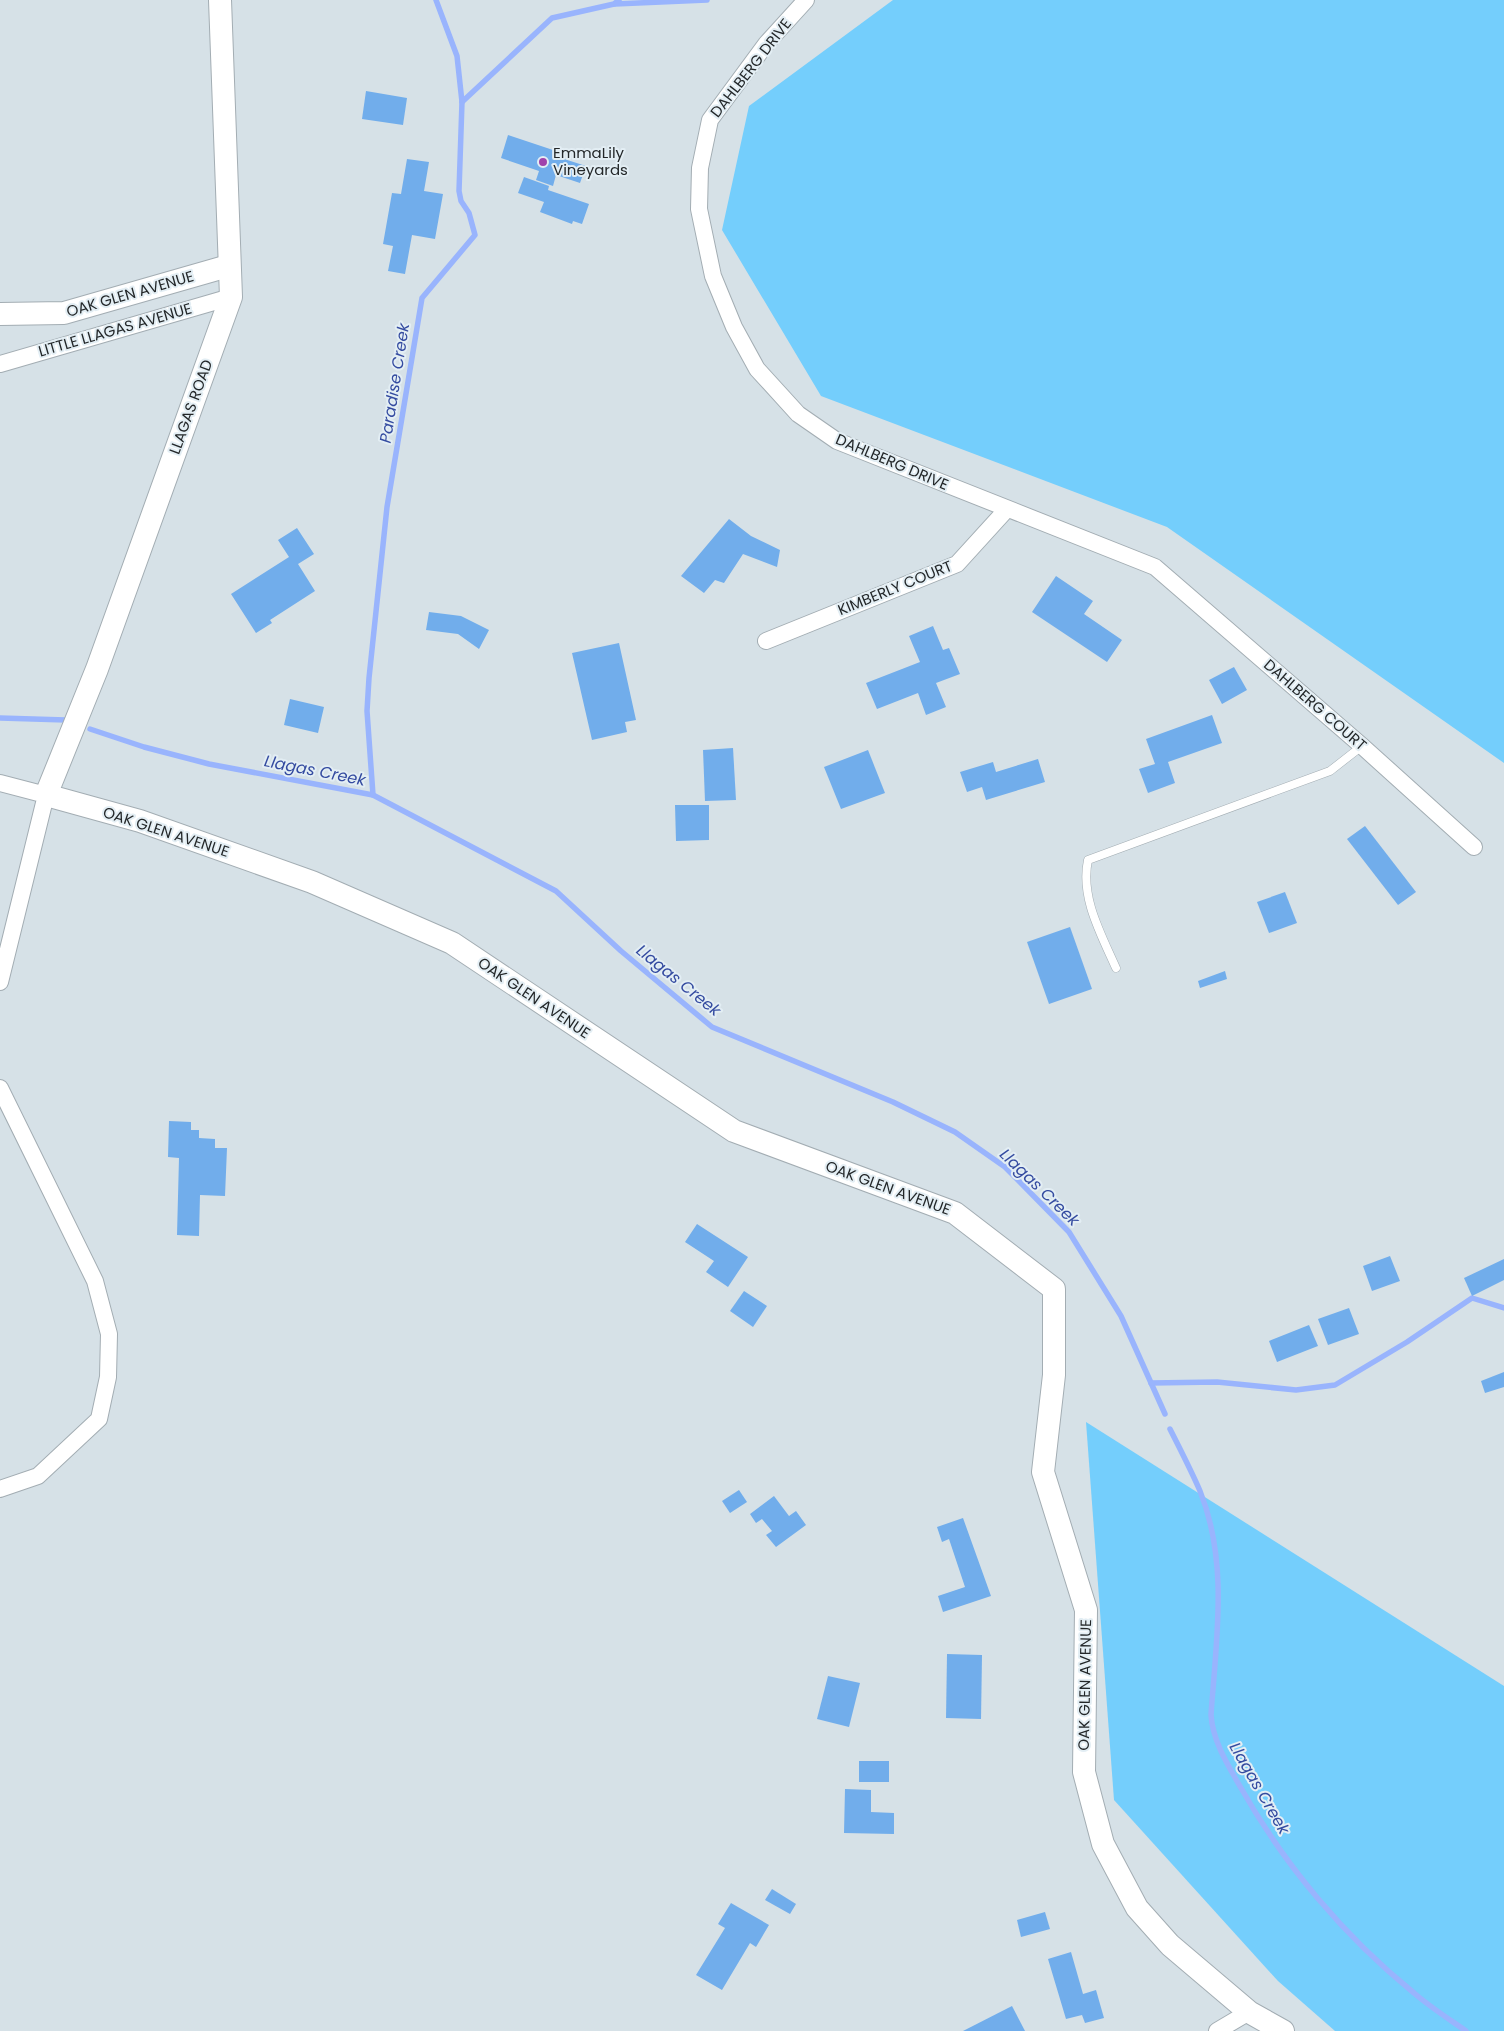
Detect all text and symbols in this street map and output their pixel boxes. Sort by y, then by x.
street label: DAHLBERG DRIVE [705,14,796,122]
place label: EmmaLily Vineyards [553,142,628,180]
marker: EmmaLily Vineyards [537,156,549,168]
street label: OAK GLEN AVENUE [64,265,196,322]
street label: LITTLE LLAGAS AVENUE [36,298,194,361]
water label: Paradise Creek [374,321,415,445]
street label: LLAGAS ROAD [164,357,217,457]
street label: DAHLBERG DRIVE [833,428,952,495]
street label: KIMBERLY COURT [835,555,955,620]
street label: DAHLBERG COURT [1259,654,1371,755]
water label: Llagas Creek [262,749,368,792]
street label: OAK GLEN AVENUE [100,801,232,862]
water label: Llagas Creek [631,939,726,1022]
street label: OAK GLEN AVENUE [474,952,595,1043]
water label: Llagas Creek [995,1143,1085,1232]
street label: OAK GLEN AVENUE [823,1155,954,1220]
street label: OAK GLEN AVENUE [1073,1619,1096,1751]
water label: Llagas Creek [1224,1738,1296,1839]

